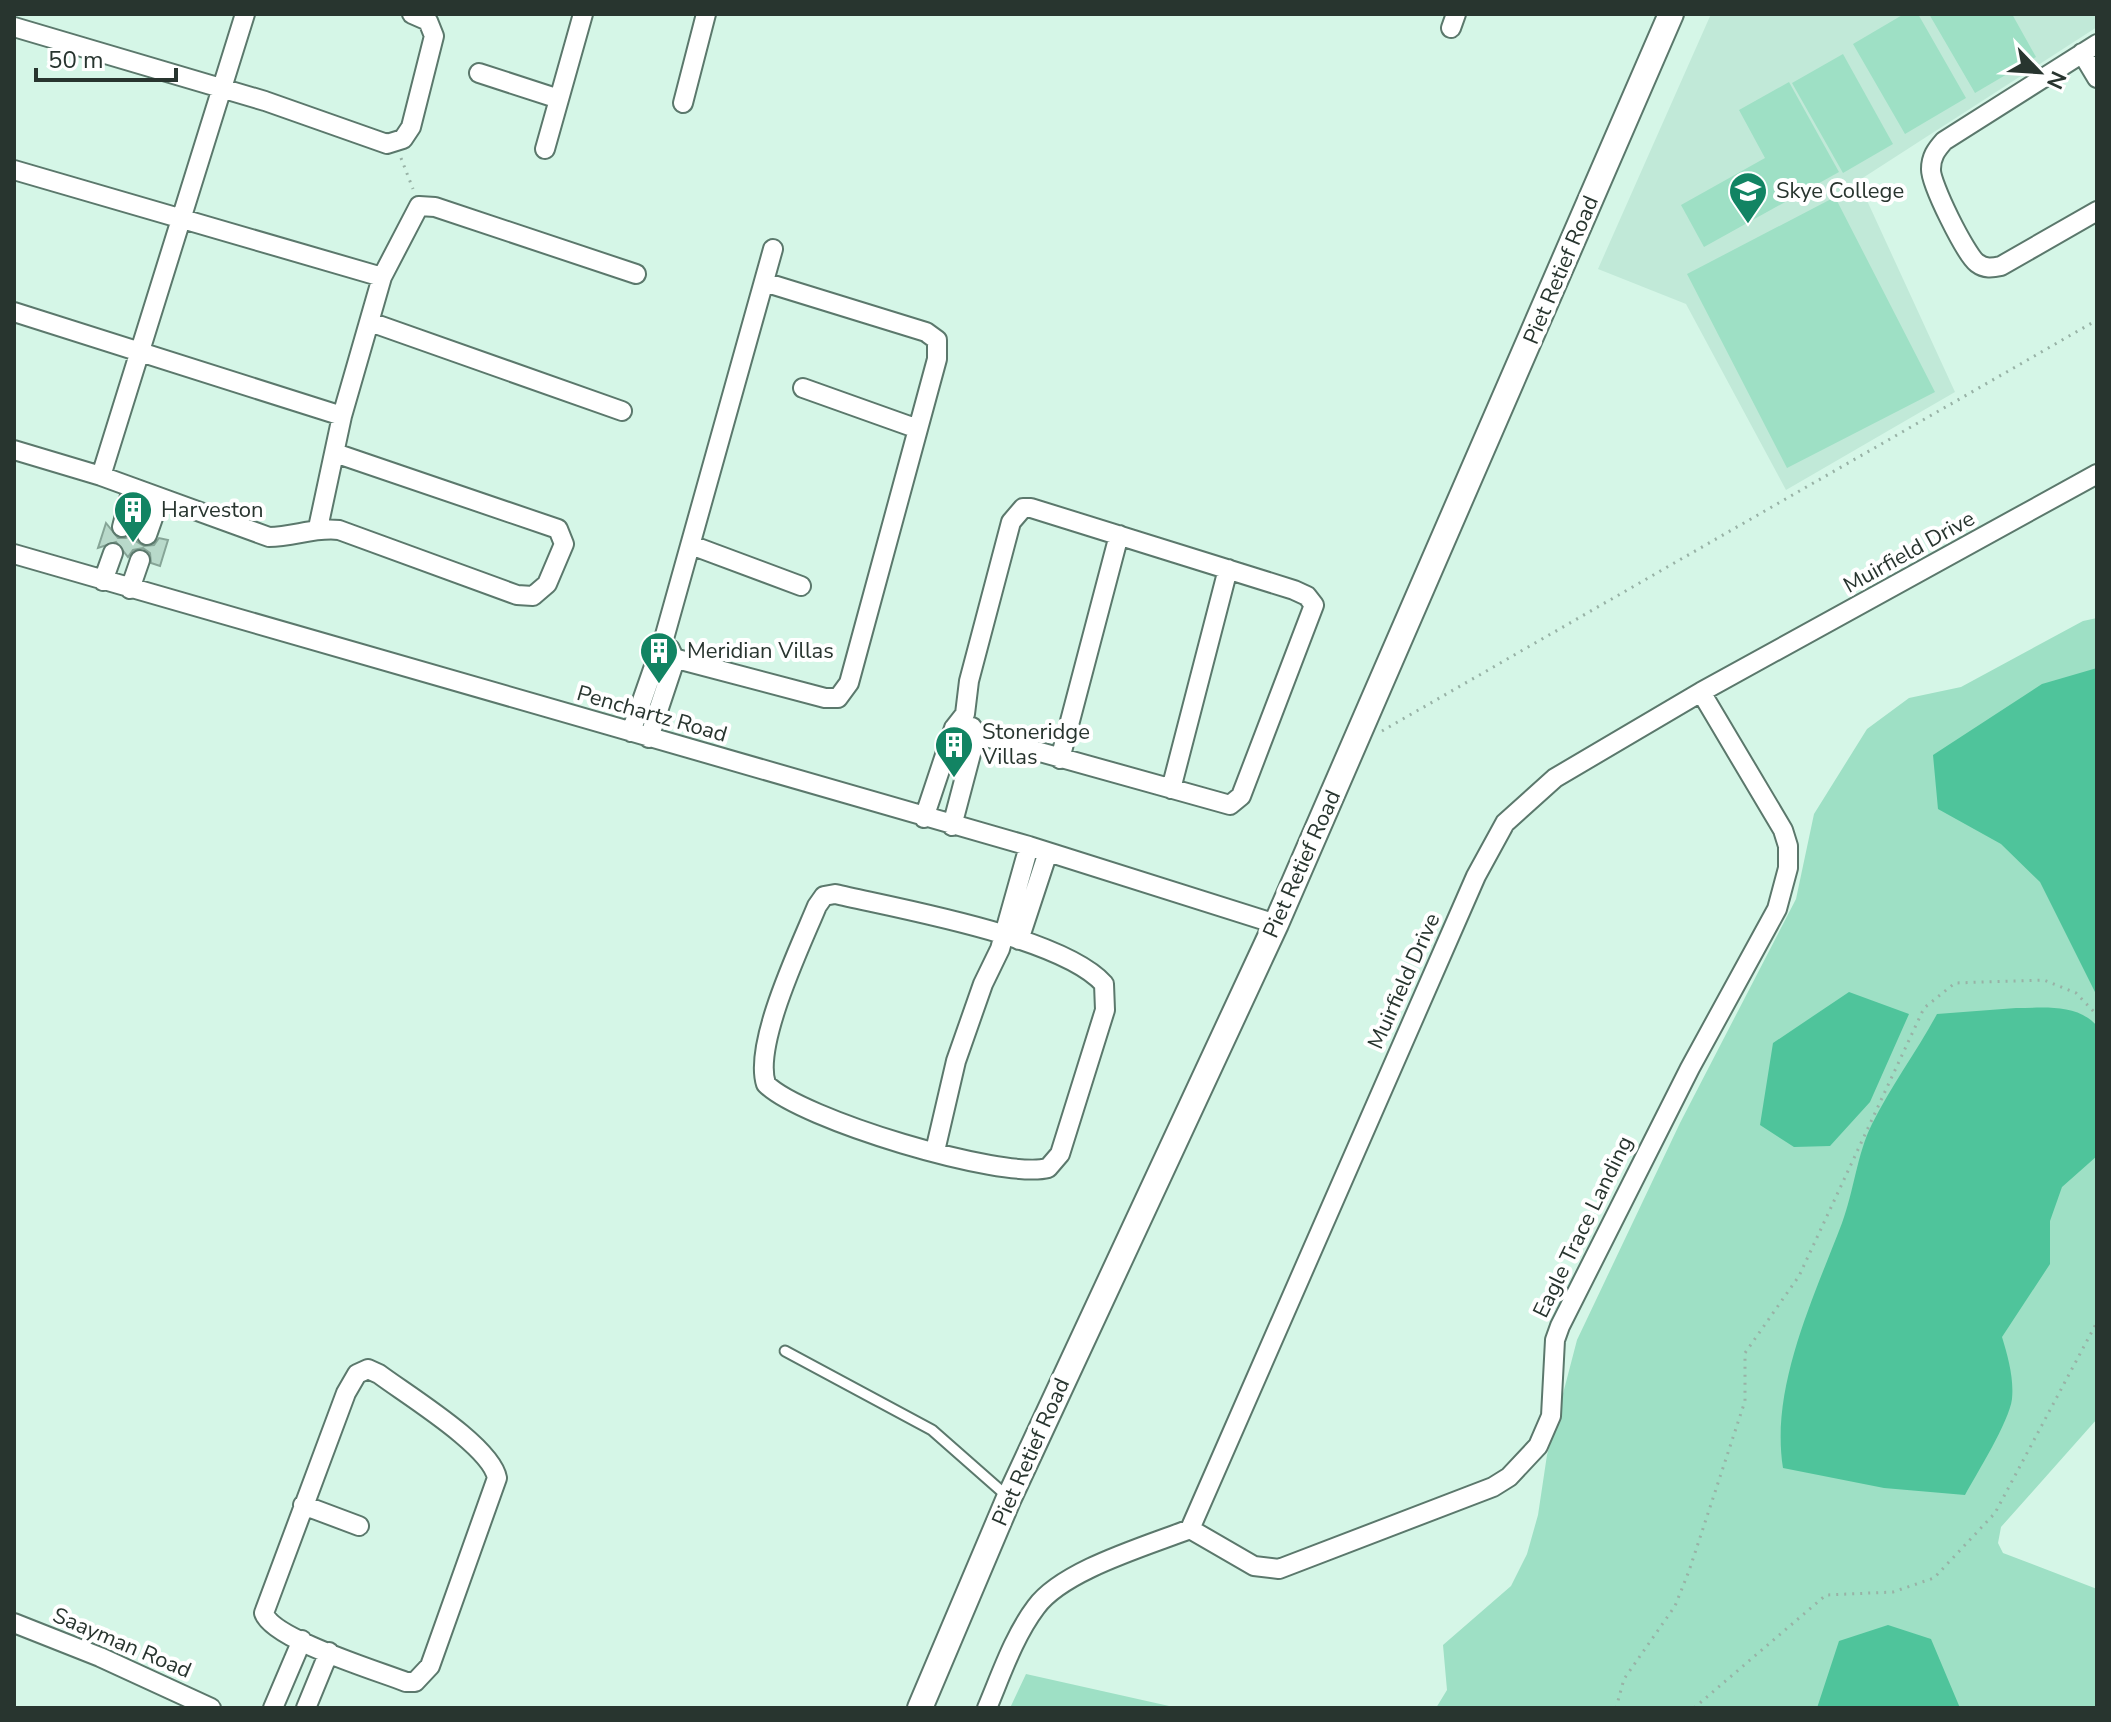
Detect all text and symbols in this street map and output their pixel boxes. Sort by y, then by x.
scale bar [36,32,176,82]
north arrow [1999,32,2079,112]
text: 50 m [48,44,104,76]
text: N [2039,66,2073,94]
school or university icon: Skye College [1727,170,1769,225]
place label: Skye College [1776,176,1904,206]
street label: Piet Retief Road [1516,191,1606,349]
building icon: Harveston [112,489,154,544]
place label: Harveston [161,495,264,525]
street label: Muirfield Drive [1838,504,1980,600]
building icon: Meridian Villas [638,630,680,685]
place label: Meridian Villas [687,636,834,666]
street label: Penchartz Road [573,678,731,750]
place label: Stoneridge Villas [981,717,1090,772]
building icon: Stoneridge Villas [933,724,975,779]
street label: Piet Retief Road [1256,785,1348,943]
street label: Muirfield Drive [1361,908,1447,1054]
street label: Eagle Trace Landing [1526,1131,1640,1323]
street label: Piet Retief Road [985,1373,1077,1531]
street label: Saayman Road [48,1600,196,1686]

